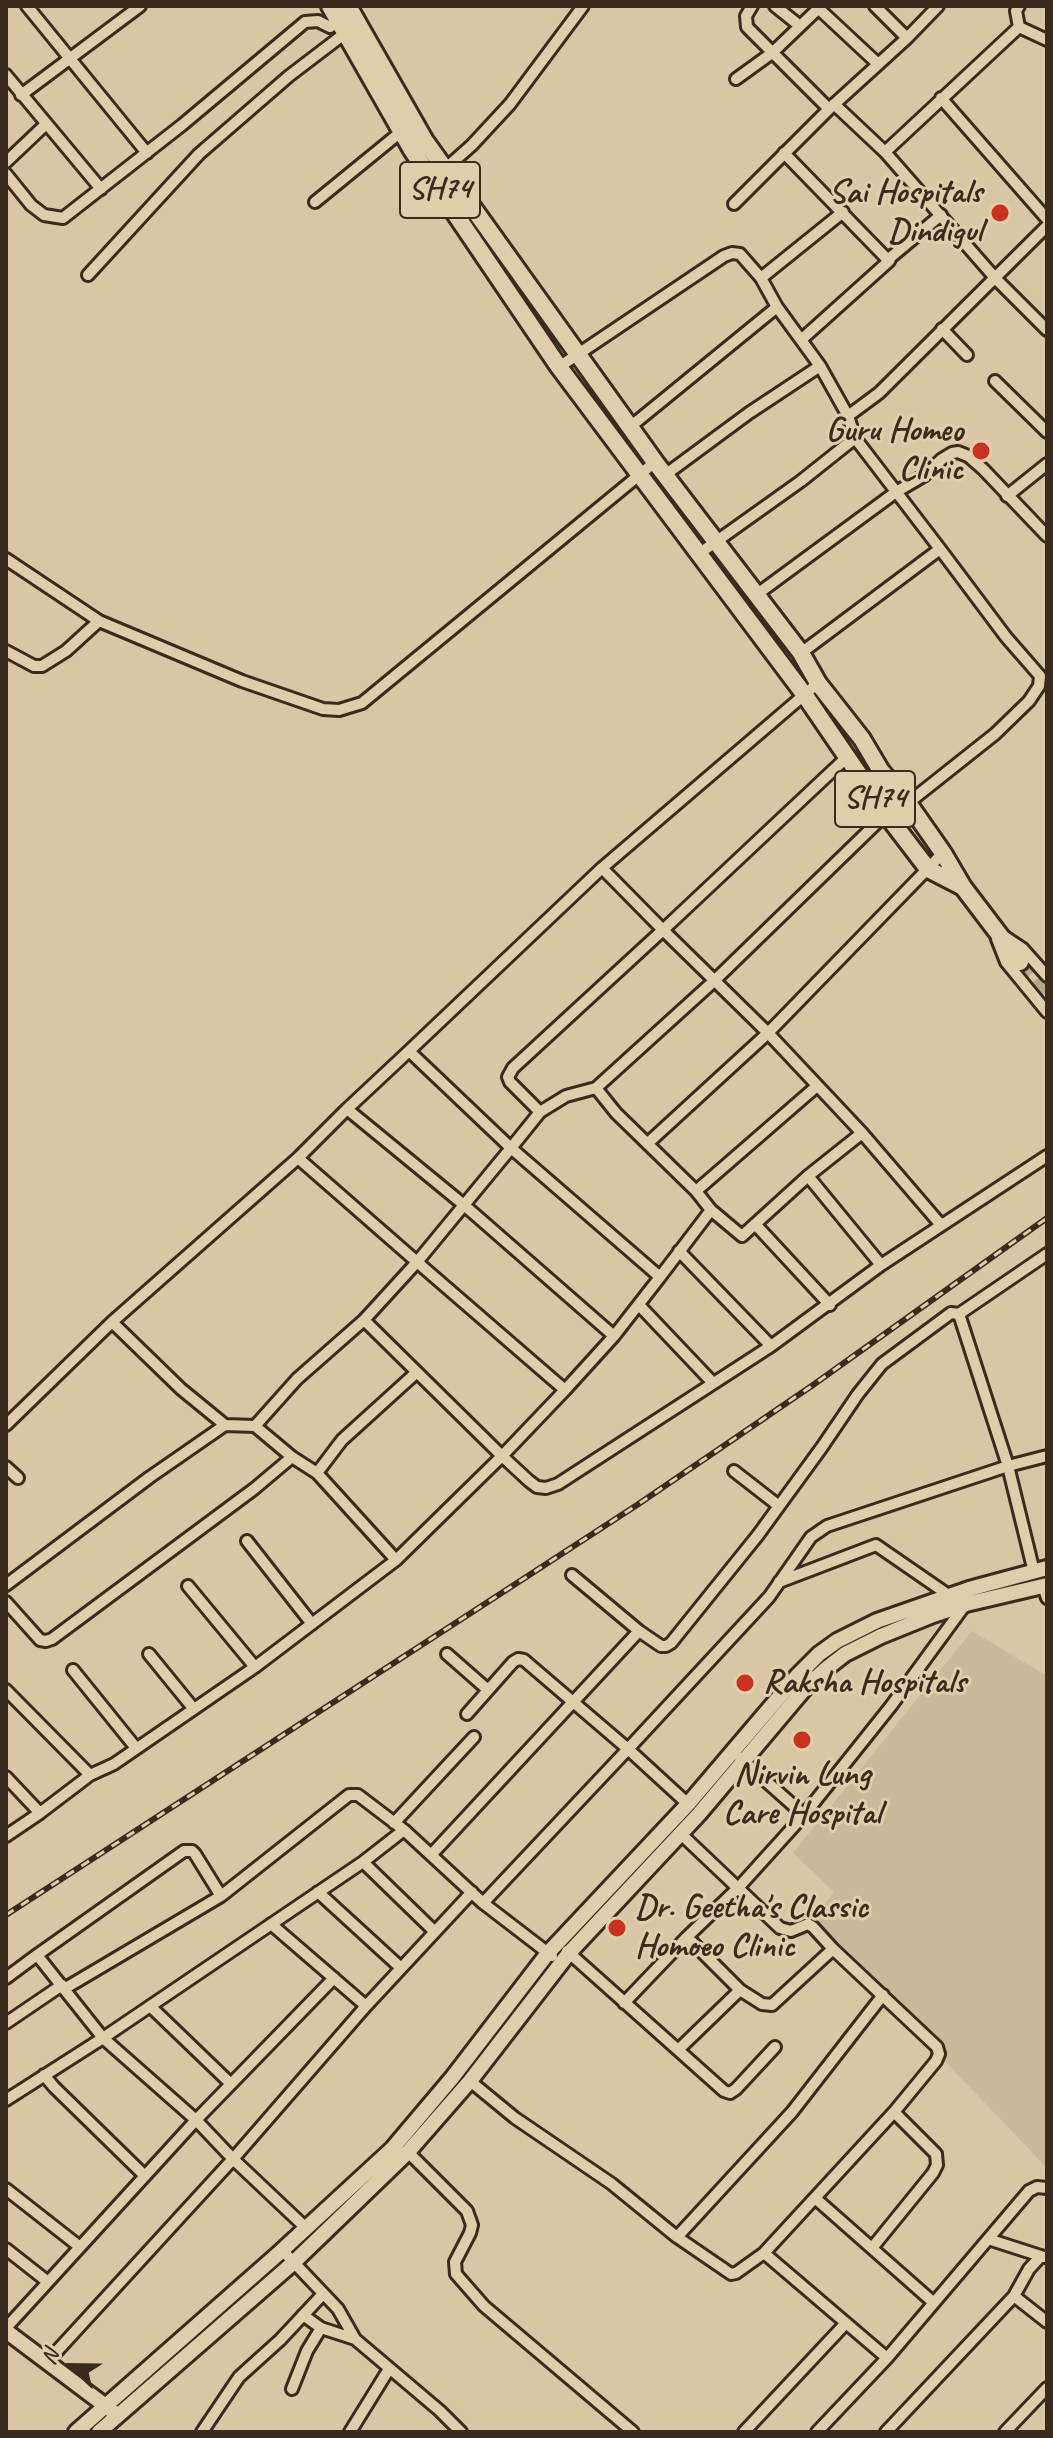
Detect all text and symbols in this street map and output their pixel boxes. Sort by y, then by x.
road number: SH74 [400,162,480,218]
place label: Sai Hospitals Dindigul [829,173,982,252]
marker: Sai Hospitals Dindigul [989,202,1011,224]
place label: Guru Homeo Clinic [826,411,963,490]
marker: Guru Homeo Clinic [970,440,992,462]
road number: SH74 [835,771,915,827]
place label: Raksha Hospitals [763,1663,966,1703]
marker: Raksha Hospitals [734,1672,756,1694]
marker: Nirvin Lung Care Hospital [791,1729,813,1751]
place label: Nirvin Lung Care Hospital [723,1755,881,1834]
place label: Dr. Geetha's Classic Homoeo Clinic [635,1888,868,1968]
marker: Dr. Geetha's Classic Homoeo Clinic [606,1917,628,1939]
north arrow [32,2326,112,2406]
text: N [34,2345,65,2369]

